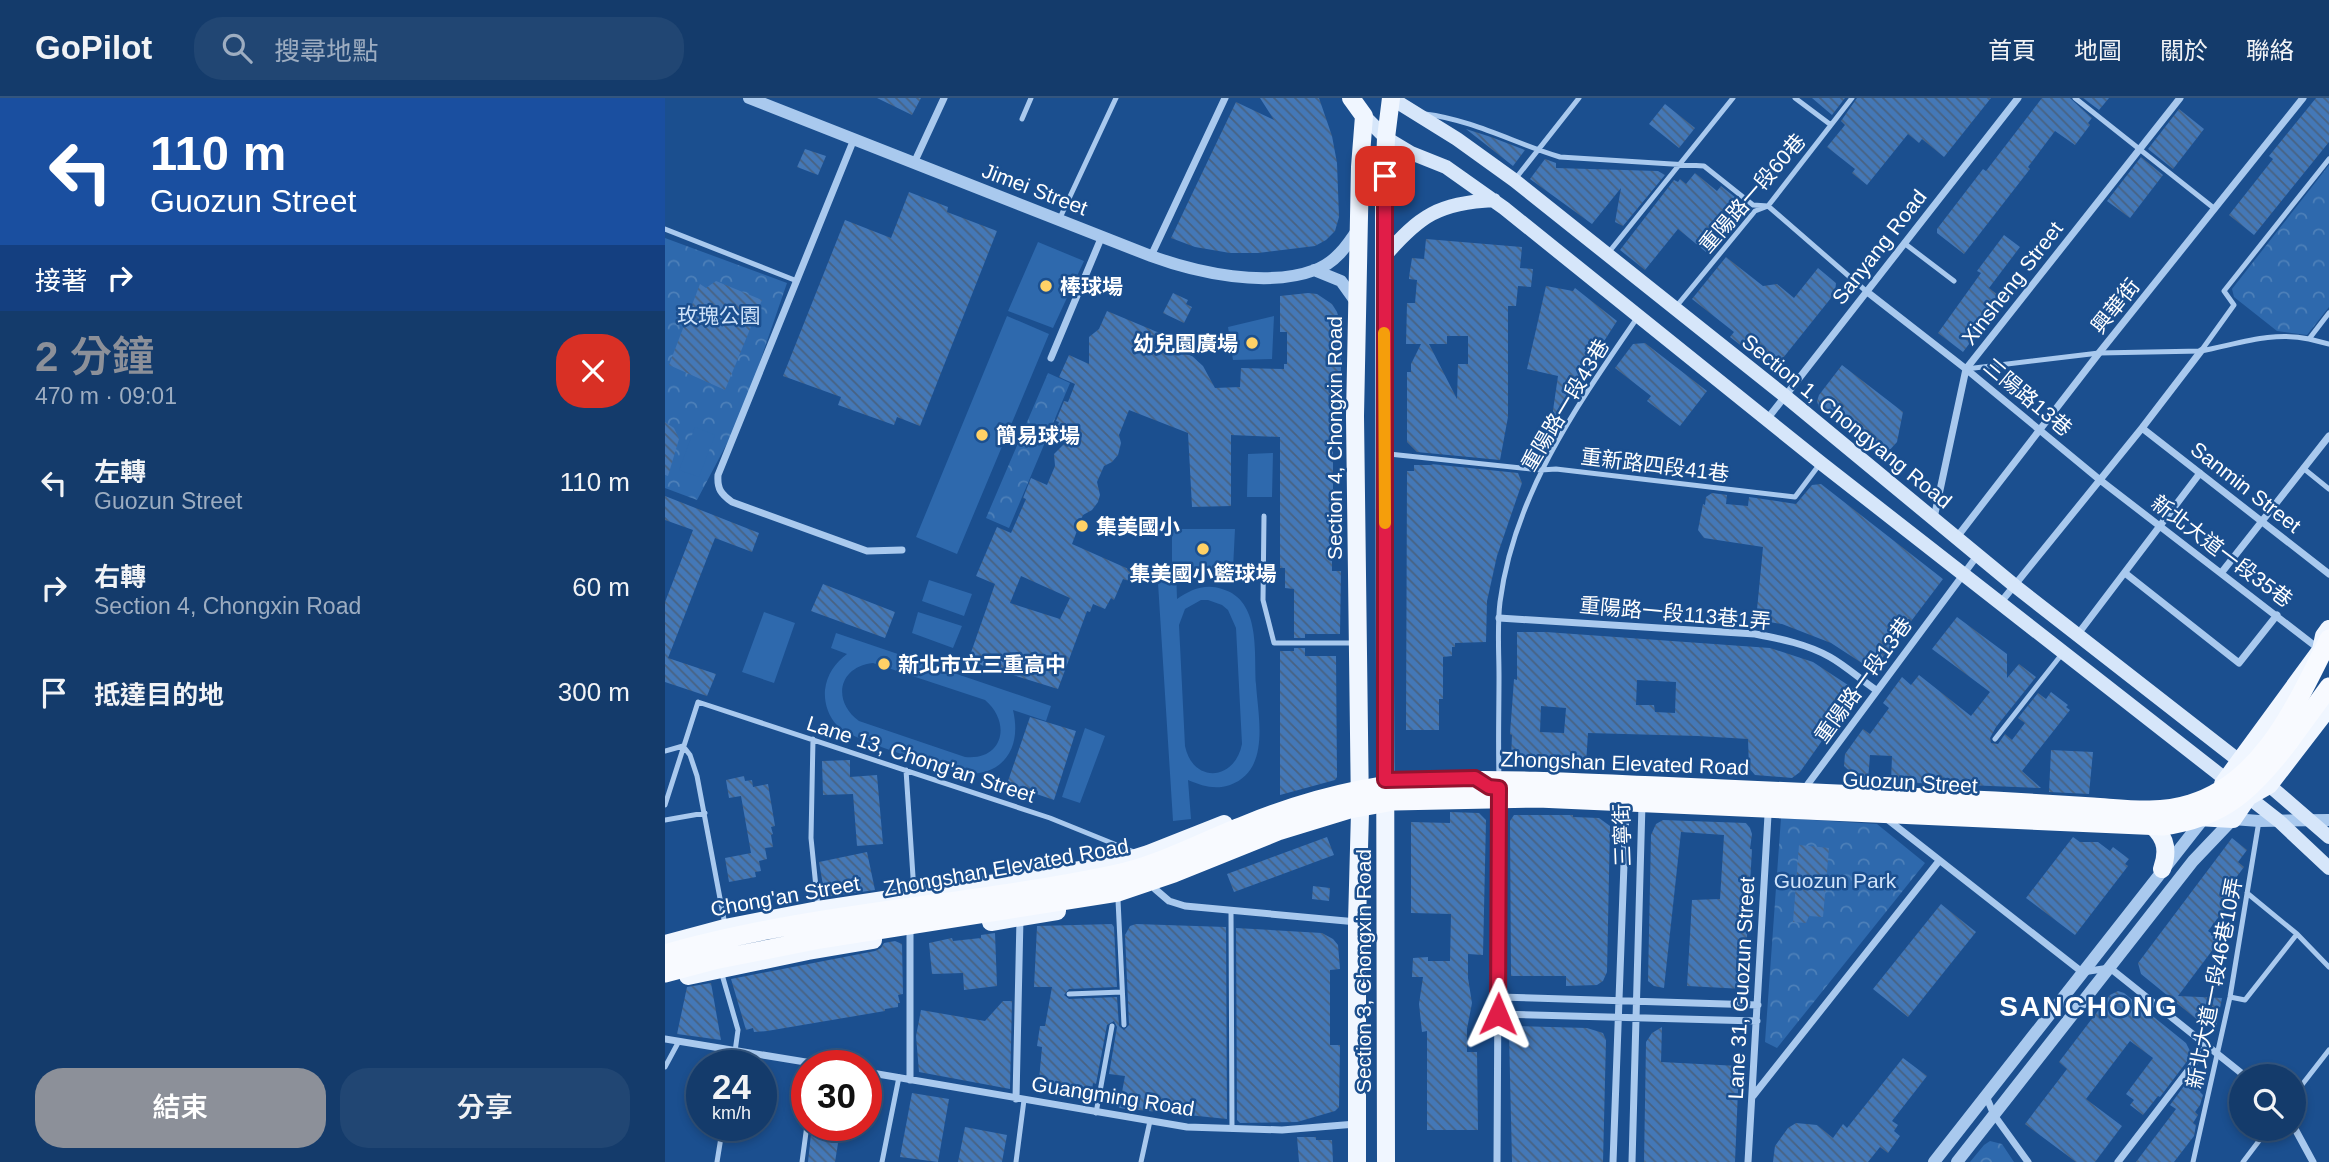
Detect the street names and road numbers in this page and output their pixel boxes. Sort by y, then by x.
street label: 重陽路一段60巷 [1694,129,1810,257]
street label: Jimei Street [979,158,1091,220]
street label: Sanyang Road [1827,185,1931,309]
street label: Xinsheng Street [1957,217,2067,349]
street label: 興華街 [2086,274,2144,338]
street label: Section 4, Chongxin Road [1323,316,1346,560]
street label: Section 1, Chongyang Road [1738,329,1956,513]
street label: 重陽路一段43巷 [1517,335,1613,475]
street label: 三陽路13巷 [1979,354,2077,440]
street label: Sanmin Street [2186,437,2306,537]
street label: 重新路四段41巷 [1579,444,1731,486]
street label: 新北大道一段35巷 [2147,491,2297,611]
street label: 重陽路一段113巷1弄 [1578,593,1772,633]
street label: 重陽路一段13巷 [1810,613,1916,747]
street label: Lane 13, Chong'an Street [804,711,1038,807]
street label: Zhongshan Elevated Road [1500,747,1750,779]
street label: Guozun Street [1842,767,1978,797]
street label: 三寧街 [1609,803,1635,867]
street label: Zhongshan Elevated Road [882,834,1130,900]
street label: Section 3, Chongxin Road [1352,849,1375,1093]
street label: Chong'an Street [709,872,862,920]
street label: 新北大道一段46巷10弄 [2182,875,2246,1091]
street label: Lane 31, Guozun Street [1724,876,1758,1100]
street label: Guangming Road [1030,1072,1196,1120]

